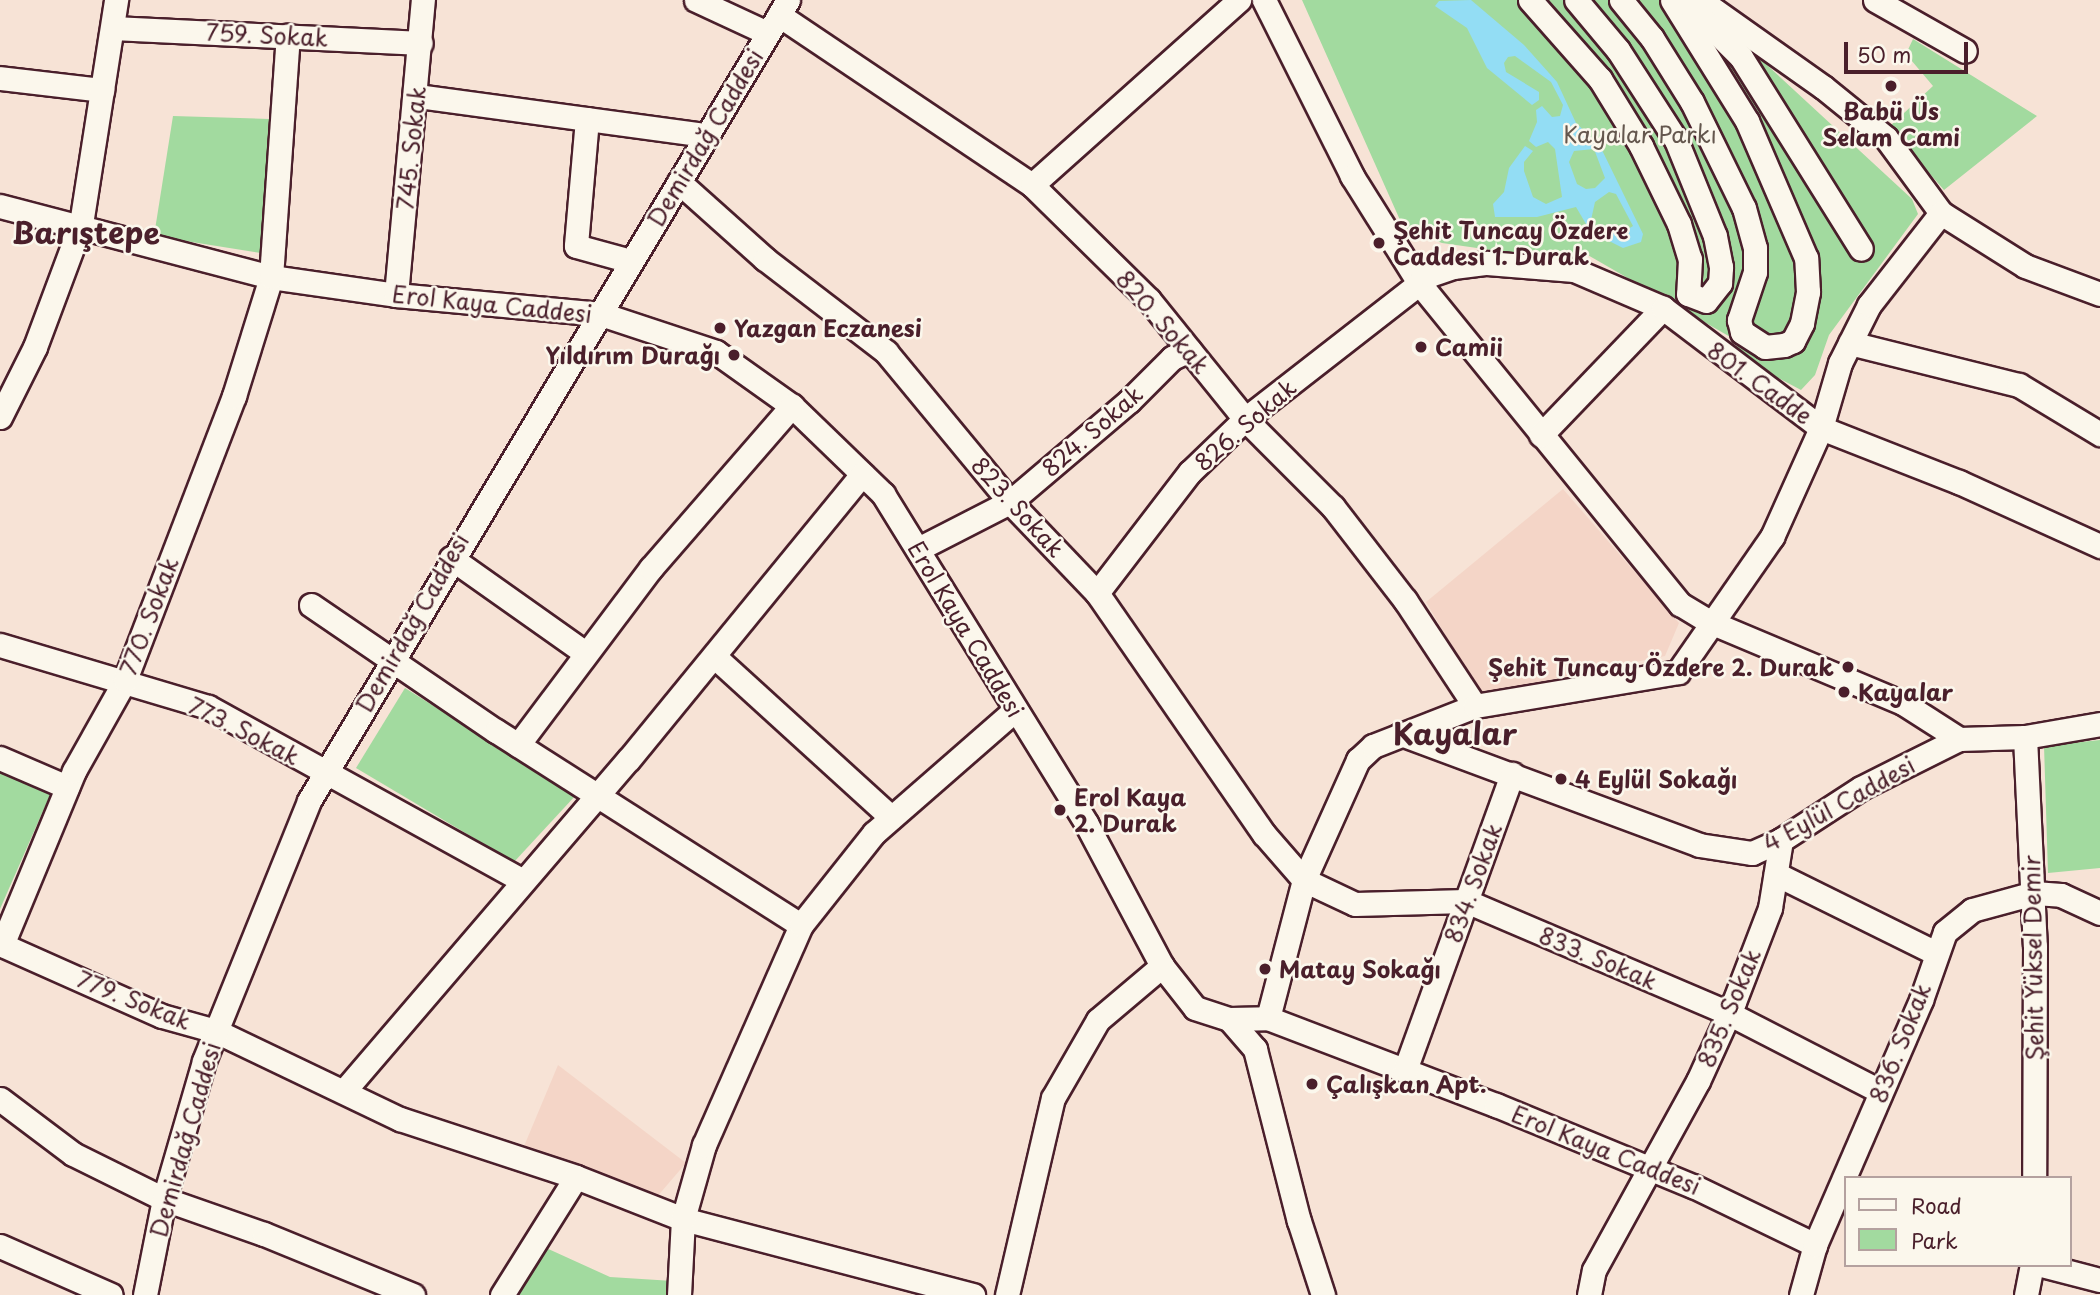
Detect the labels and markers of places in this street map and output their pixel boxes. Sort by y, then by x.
marker: Babü Üs Selam Cami [1883,78,1899,94]
place label: Babü Üs Selam Cami [1822,97,1960,151]
place label: Şehit Tuncay Özdere Caddesi 1. Durak [1393,216,1631,270]
marker: Şehit Tuncay Özdere Caddesi 1. Durak [1371,235,1387,251]
place label: Yazgan Eczanesi [734,314,923,342]
marker: Yazgan Eczanesi [712,320,728,336]
place label: Camii [1435,333,1503,361]
marker: Camii [1413,339,1429,355]
place label: Yıldırım Durağı [545,341,720,369]
marker: Yıldırım Durağı [726,347,742,363]
place label: Şehit Tuncay Özdere 2. Durak [1484,653,1834,681]
marker: Şehit Tuncay Özdere 2. Durak [1840,659,1856,675]
place label: Kayalar [1858,678,1953,706]
marker: Kayalar [1836,684,1852,700]
place label: 4 Eylül Sokağı [1575,765,1739,793]
marker: 4 Eylül Sokağı [1553,771,1569,787]
place label: Erol Kaya 2. Durak [1074,783,1188,837]
marker: Erol Kaya 2. Durak [1052,802,1068,818]
place label: Matay Sokağı [1279,955,1442,983]
marker: Matay Sokağı [1257,961,1273,977]
place label: Çalışkan Apt. [1326,1070,1486,1098]
marker: Çalışkan Apt. [1304,1076,1320,1092]

